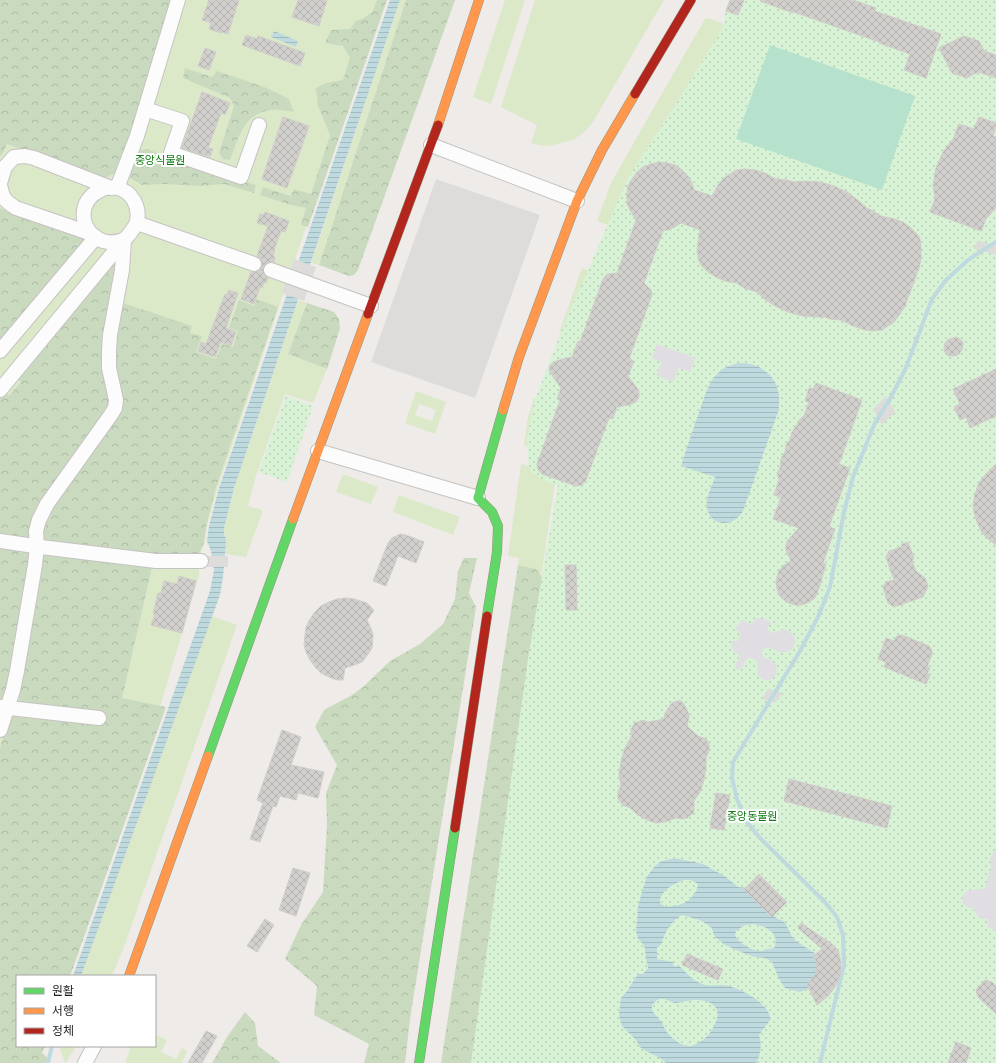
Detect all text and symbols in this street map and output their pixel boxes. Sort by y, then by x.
park label: 중앙식물원 [135,154,185,166]
park label: 중앙동물원 [727,810,777,822]
legend [16,975,156,1047]
text: 원활 [52,984,74,998]
text: 서행 [52,1004,74,1018]
text: 정체 [52,1024,74,1038]

